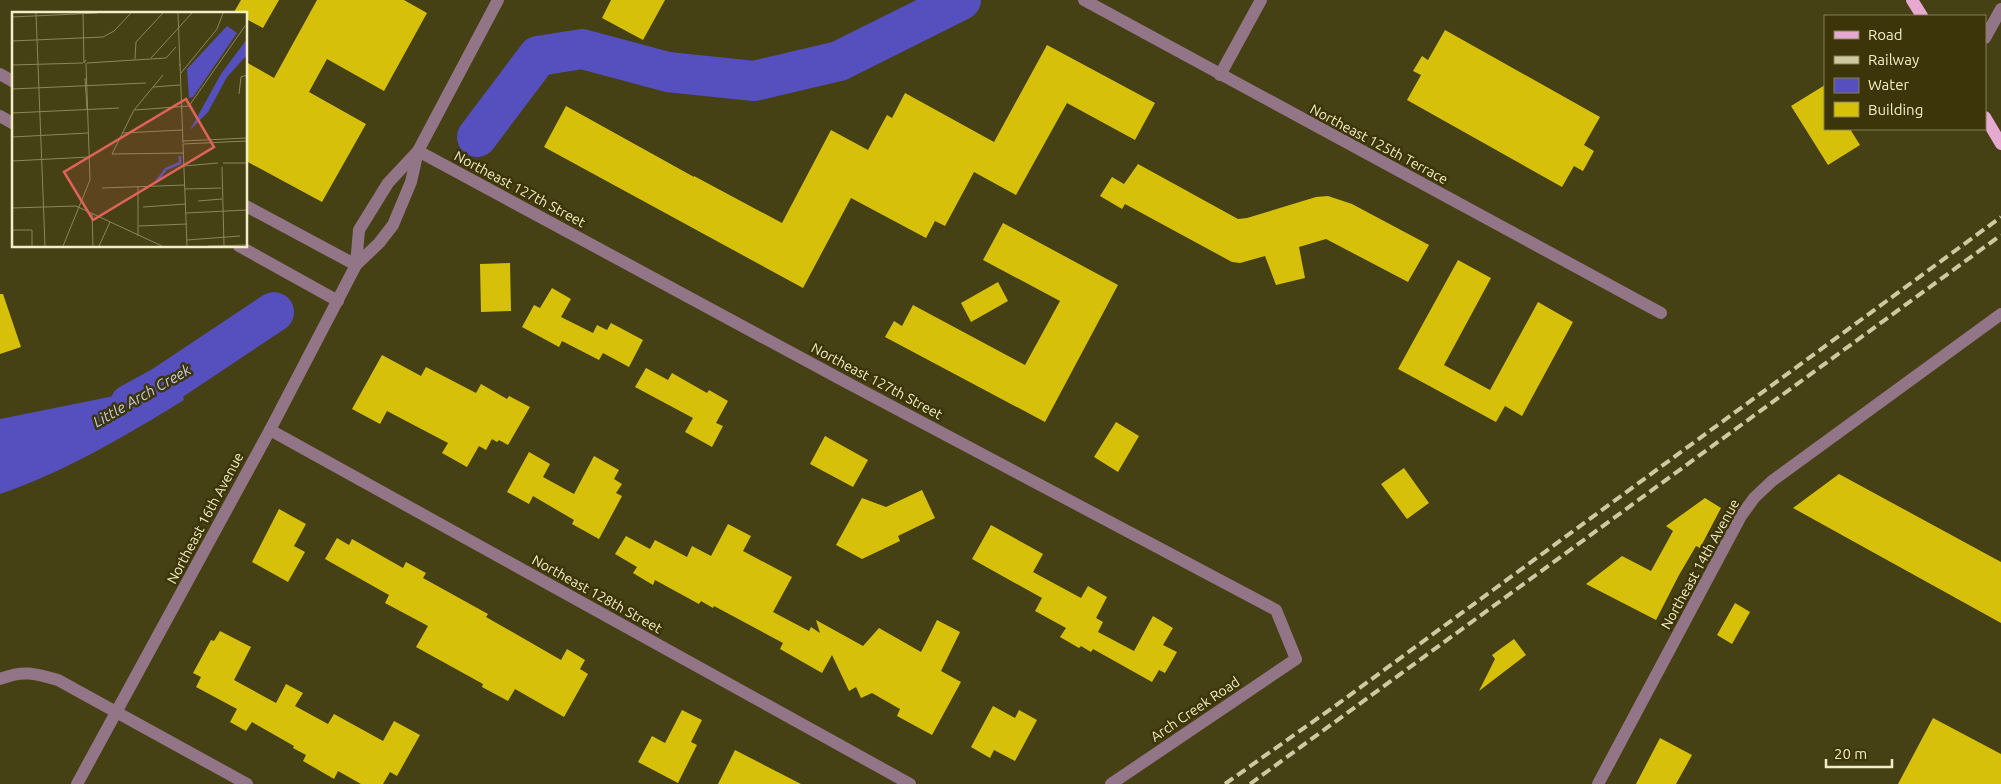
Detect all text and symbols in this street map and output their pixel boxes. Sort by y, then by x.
inset map [12,12,248,248]
legend [1824,15,1986,130]
text: Road [1868,26,1903,43]
text: Railway [1868,51,1919,68]
text: Water [1868,76,1909,93]
street label: Northeast 125th Terrace [1307,101,1451,187]
text: Building [1868,101,1923,118]
street label: Northeast 127th Street [452,148,589,231]
street label: Northeast 127th Street [809,340,946,423]
water label: Little Arch Creek [90,361,194,430]
street label: Northeast 16th Avenue [164,450,246,586]
street label: Northeast 14th Avenue [1658,496,1742,632]
street label: Northeast 128th Street [529,552,665,637]
street label: Arch Creek Road [1147,673,1243,745]
scale bar [1826,736,1892,768]
text: 20 m [1834,745,1867,762]

